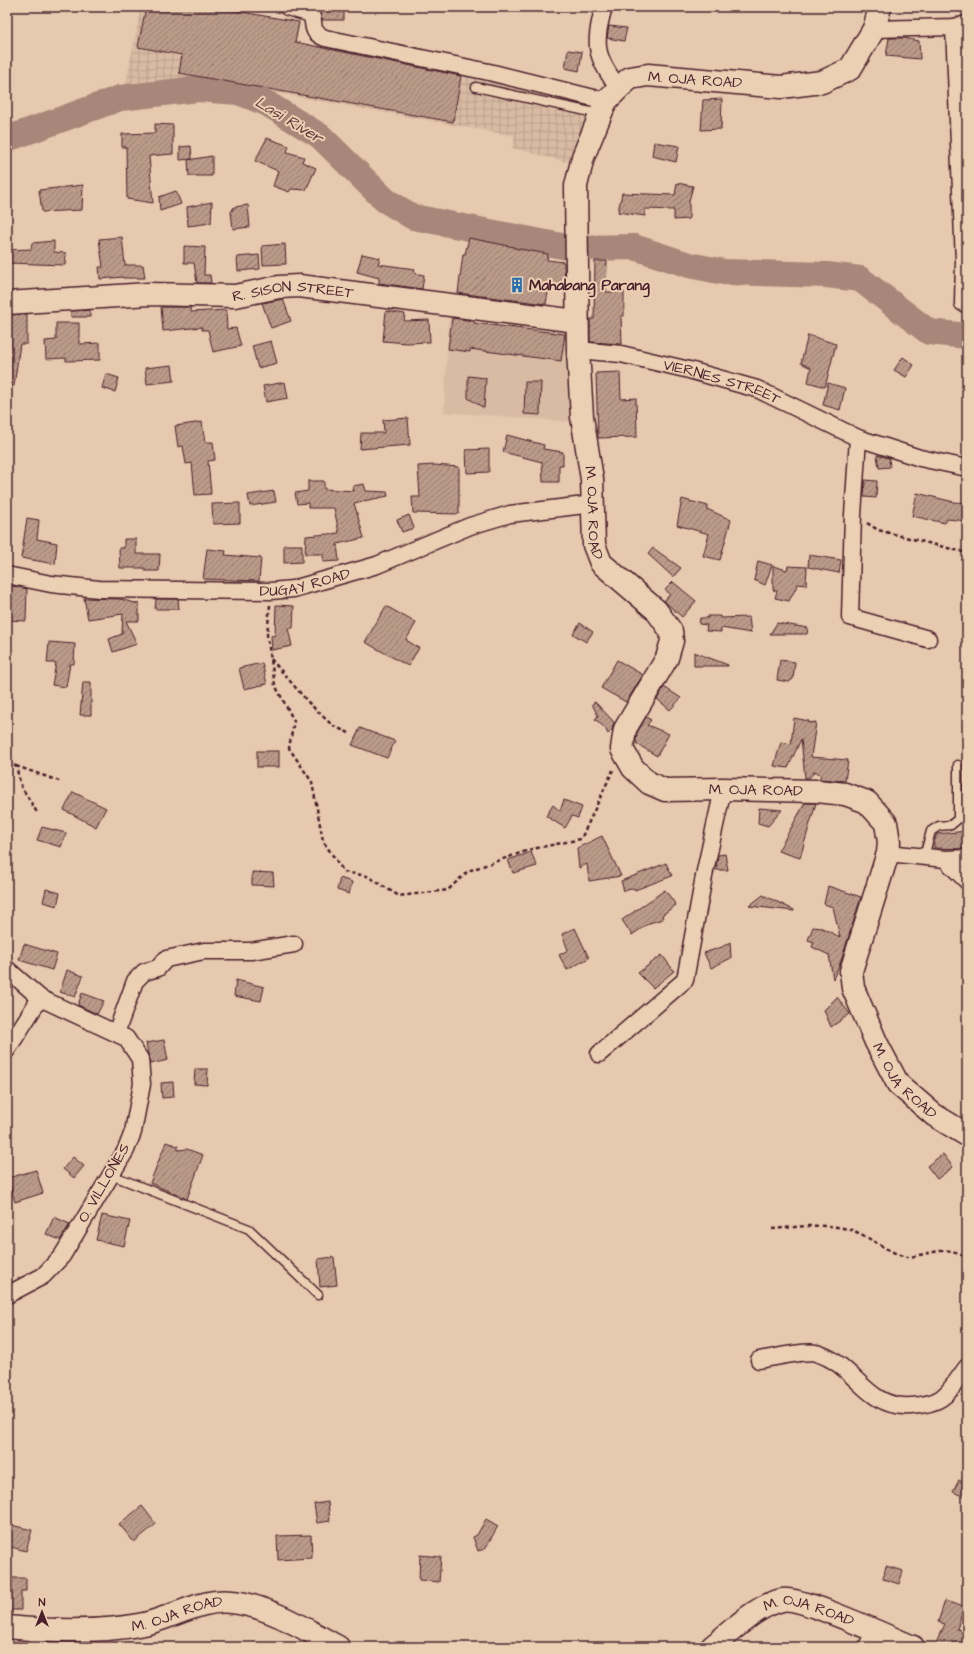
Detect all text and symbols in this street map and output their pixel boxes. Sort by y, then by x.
street label: M. OJA ROAD [647,66,743,94]
water label: Lasi River [251,91,329,150]
street label: R. SISON STREET [230,275,356,307]
place label: Mahabang Parang [529,275,650,298]
building icon: Mahabang Parang [508,276,526,294]
street label: VIERNES STREET [661,354,785,410]
street label: M. OJA ROAD [580,464,609,563]
street label: DUGAY ROAD [260,563,353,602]
street label: M. OJA ROAD [708,779,803,801]
street label: M. OJA ROAD [868,1039,942,1124]
street label: O. VILLONES [73,1139,135,1227]
street label: M. OJA ROAD [760,1589,858,1631]
street label: M. OJA ROAD [130,1591,223,1637]
north arrow [22,1592,62,1632]
text: N [39,1595,46,1610]

